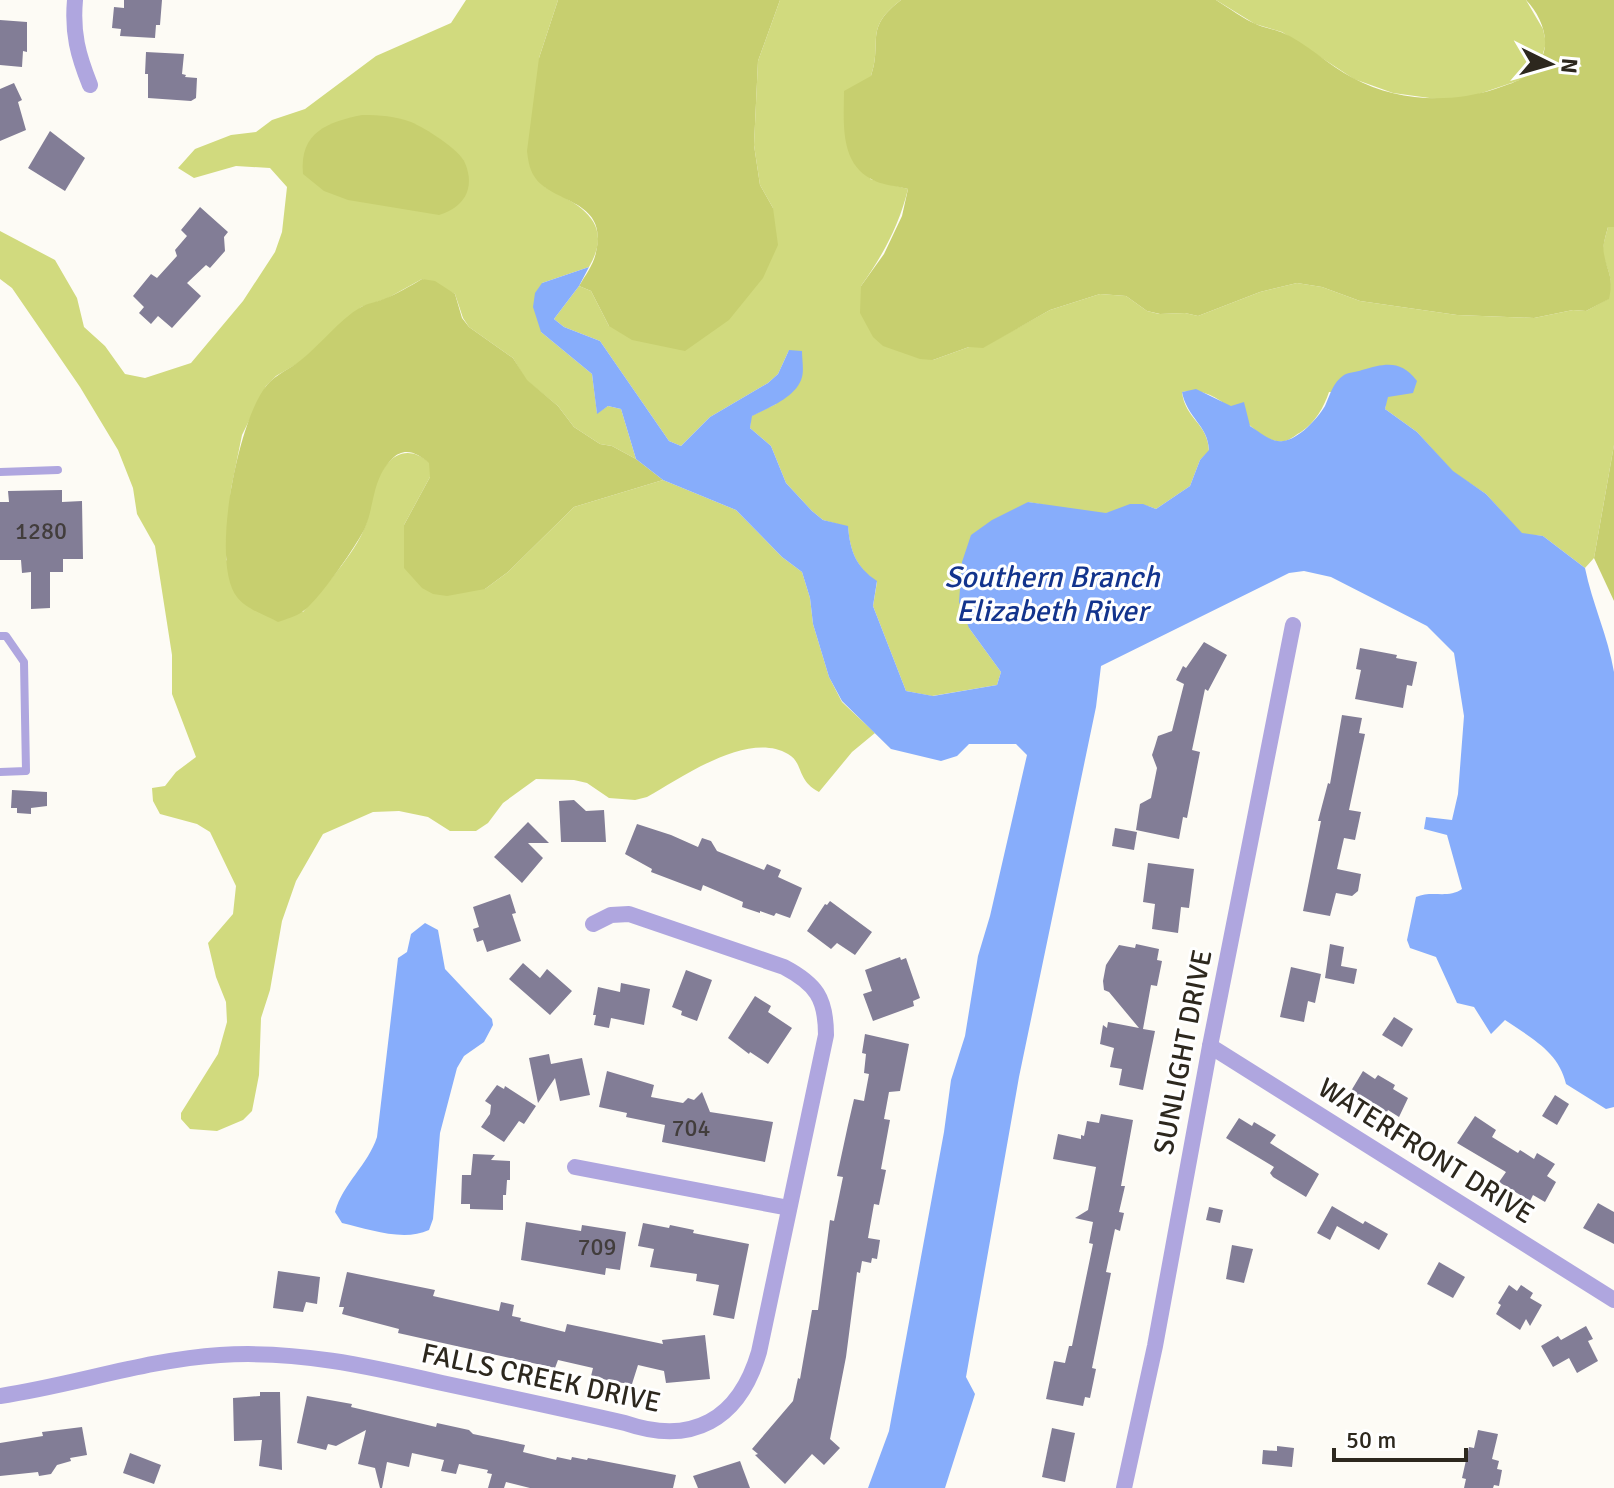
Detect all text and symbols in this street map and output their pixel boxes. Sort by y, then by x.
north arrow [1510,24,1590,104]
text: N [1555,57,1584,75]
house number: 1280 [15,516,67,546]
water label: Southern Branch Elizabeth River [944,559,1160,630]
street label: SUNLIGHT DRIVE [1146,947,1220,1157]
street label: WATERFRONT DRIVE [1312,1071,1540,1231]
house number: 704 [672,1113,710,1143]
house number: 709 [578,1232,616,1262]
street label: FALLS CREEK DRIVE [418,1336,664,1420]
scale bar [1334,1412,1466,1462]
text: 50 m [1346,1425,1396,1455]

